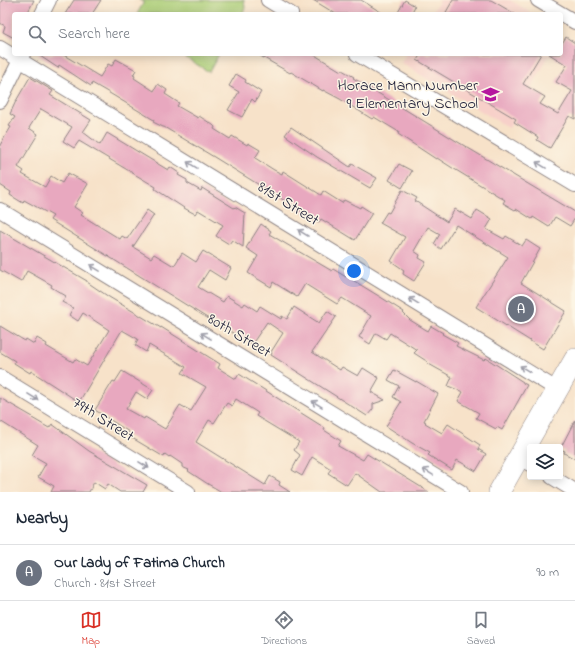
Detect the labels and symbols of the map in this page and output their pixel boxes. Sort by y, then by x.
place label: Horace Mann Number 9 Elementary School [337,74,478,116]
school or university icon: Horace Mann Number 9 Elementary School [481,85,501,105]
one-way arrow [186,161,198,169]
one-way arrow [536,161,548,169]
street label: 81st Street [252,176,324,233]
one-way arrow [297,229,309,237]
your location [344,261,364,281]
one-way arrow [90,264,101,272]
pin: A [508,294,534,324]
one-way arrow [408,297,420,305]
street label: 80th Street [203,308,276,365]
one-way arrow [200,331,212,339]
one-way arrow [519,365,531,373]
street label: 79th Street [68,392,139,449]
one-way arrow [27,393,38,401]
one-way arrow [311,399,323,407]
one-way arrow [138,461,149,469]
one-way arrow [422,467,434,475]

